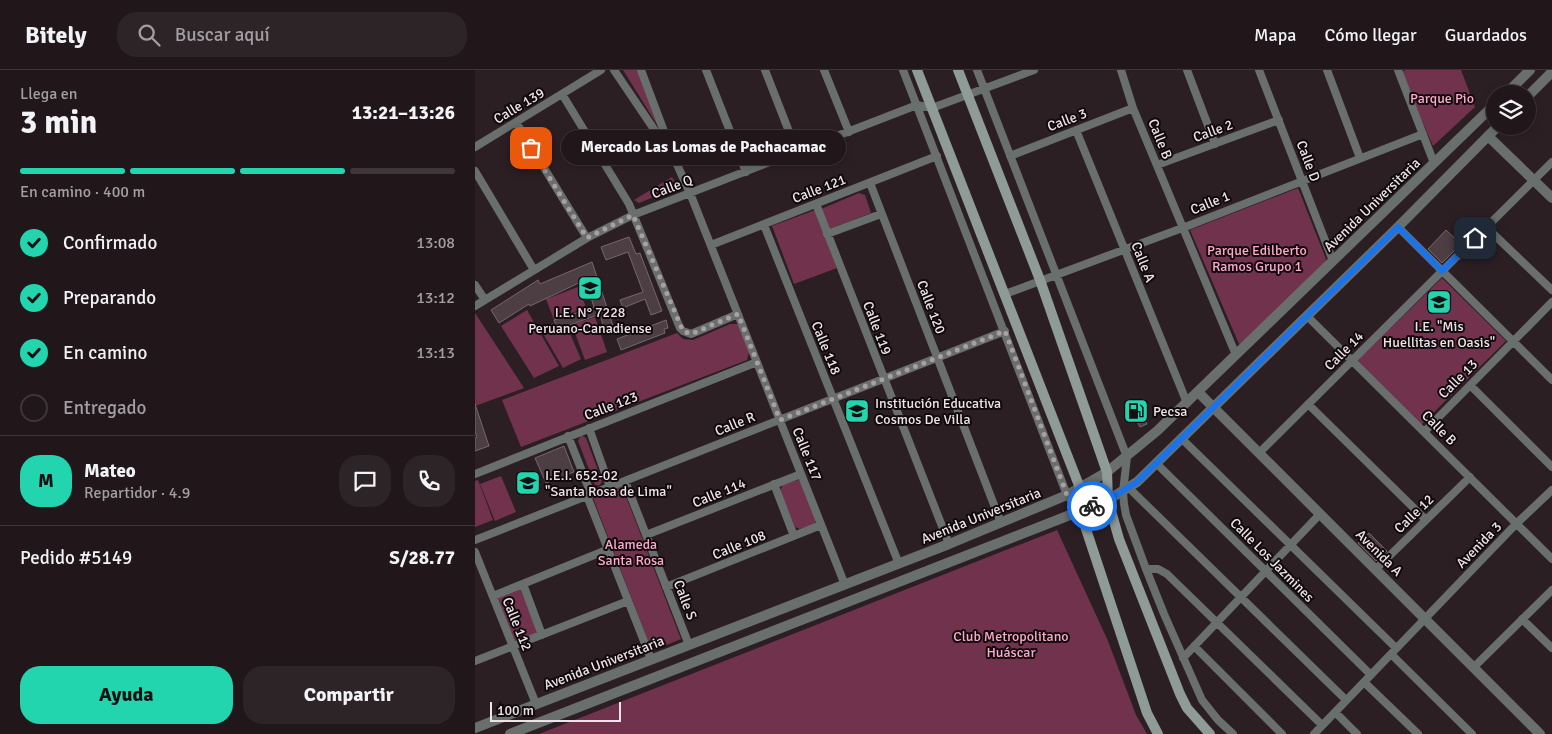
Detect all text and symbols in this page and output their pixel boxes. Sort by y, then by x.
search box [117,12,467,57]
text: Bitely [25,20,87,50]
icon: search [135,21,163,49]
text: Buscar aquí [175,23,270,47]
text: Mapa [1254,24,1296,46]
text: Cómo llegar [1324,24,1417,46]
text: Guardados [1445,24,1527,46]
text: Llega en [20,84,78,104]
street label: Calle 139 [491,84,547,128]
map controls [1486,85,1536,135]
button: layers [1486,85,1536,135]
park label: Parque Pio [1410,90,1474,107]
text: 13:21–13:26 [352,101,455,125]
text: 3 min [20,103,97,142]
street label: Calle 3 [1045,105,1089,135]
street label: Calle B [1144,116,1176,162]
street label: Calle 2 [1191,116,1235,146]
pin [510,127,552,169]
callout: Mercado Las Lomas de Pachacamac [561,130,846,166]
icon: bag [517,134,545,162]
text: Mercado Las Lomas de Pachacamac [581,137,826,157]
street label: Calle D [1292,138,1324,184]
street label: Avenida Universitaria [1320,155,1424,255]
street label: Calle Q [649,171,695,203]
street label: Calle 121 [790,171,848,207]
text: En camino · 400 m [20,182,145,202]
street label: Calle 1 [1188,187,1232,219]
pin [1454,217,1496,259]
icon: home [1461,224,1489,252]
icon: check [20,229,48,257]
text: Confirmado [63,231,157,255]
text: 13:08 [416,233,455,253]
street label: Calle A [1127,239,1159,285]
park label: Parque Edilberto Ramos Grupo 1 [1207,242,1307,275]
school or university icon: I.E. N° 7228 Peruano-Canadiense [577,275,603,301]
street label: Calle 120 [913,278,949,336]
icon: check [20,284,48,312]
text: Preparando [63,286,156,310]
text: 13:12 [416,288,455,308]
school or university icon: I.E. "Mis Huellitas en Oasis" [1426,289,1452,315]
street label: Calle 119 [859,299,895,357]
place label: I.E. N° 7228 Peruano-Canadiense [528,304,652,337]
place label: I.E. "Mis Huellitas en Oasis" [1383,318,1495,351]
street label: Calle 118 [808,319,844,377]
street label: Calle 14 [1321,327,1368,374]
icon: check [20,339,48,367]
text: En camino [63,341,147,365]
text: 13:13 [416,343,455,363]
street label: Calle 13 [1435,356,1481,402]
street label: Calle 123 [582,388,640,424]
place label: Institución Educativa Cosmos De Villa [875,395,1001,428]
text: Entregado [63,396,146,420]
school or university icon: Institución Educativa Cosmos De Villa [844,398,870,424]
fuel station icon: Pecsa [1123,398,1149,424]
place label: Pecsa [1153,403,1187,420]
street label: Calle B [1418,407,1460,449]
street label: Calle R [712,408,758,440]
street label: Calle 117 [789,425,825,483]
button: chat [339,455,391,507]
button: phone [403,455,455,507]
text: Mateo [84,459,136,483]
place label: I.E.I. 652-02 "Santa Rosa de Lima" [545,467,672,500]
text: M [38,469,54,493]
school or university icon: I.E.I. 652-02 "Santa Rosa de Lima" [515,470,541,496]
street label: Calle 114 [690,474,749,511]
courier [1067,481,1117,531]
text: Repartidor · 4.9 [84,483,190,503]
street label: Avenida Universitaria [919,484,1043,548]
street label: Calle 12 [1391,491,1437,537]
icon: bike [1078,492,1106,520]
street label: Calle Los Jazmines [1226,514,1318,606]
street label: Avenida 3 [1453,518,1505,572]
street label: Avenida A [1352,526,1406,580]
street label: Calle 108 [710,527,768,563]
park label: Alameda Santa Rosa [598,536,664,569]
text: Pedido #5149 [20,546,132,570]
text: S/28.77 [389,546,455,570]
street label: Calle S [670,578,700,623]
street label: Calle 112 [499,595,535,653]
park label: Club Metropolitano Huáscar [953,628,1069,661]
street label: Avenida Universitaria [541,632,667,694]
button: Ayuda [20,666,233,724]
button: Compartir [243,666,455,724]
scale bar [490,699,621,722]
text: 100 m [497,702,534,719]

